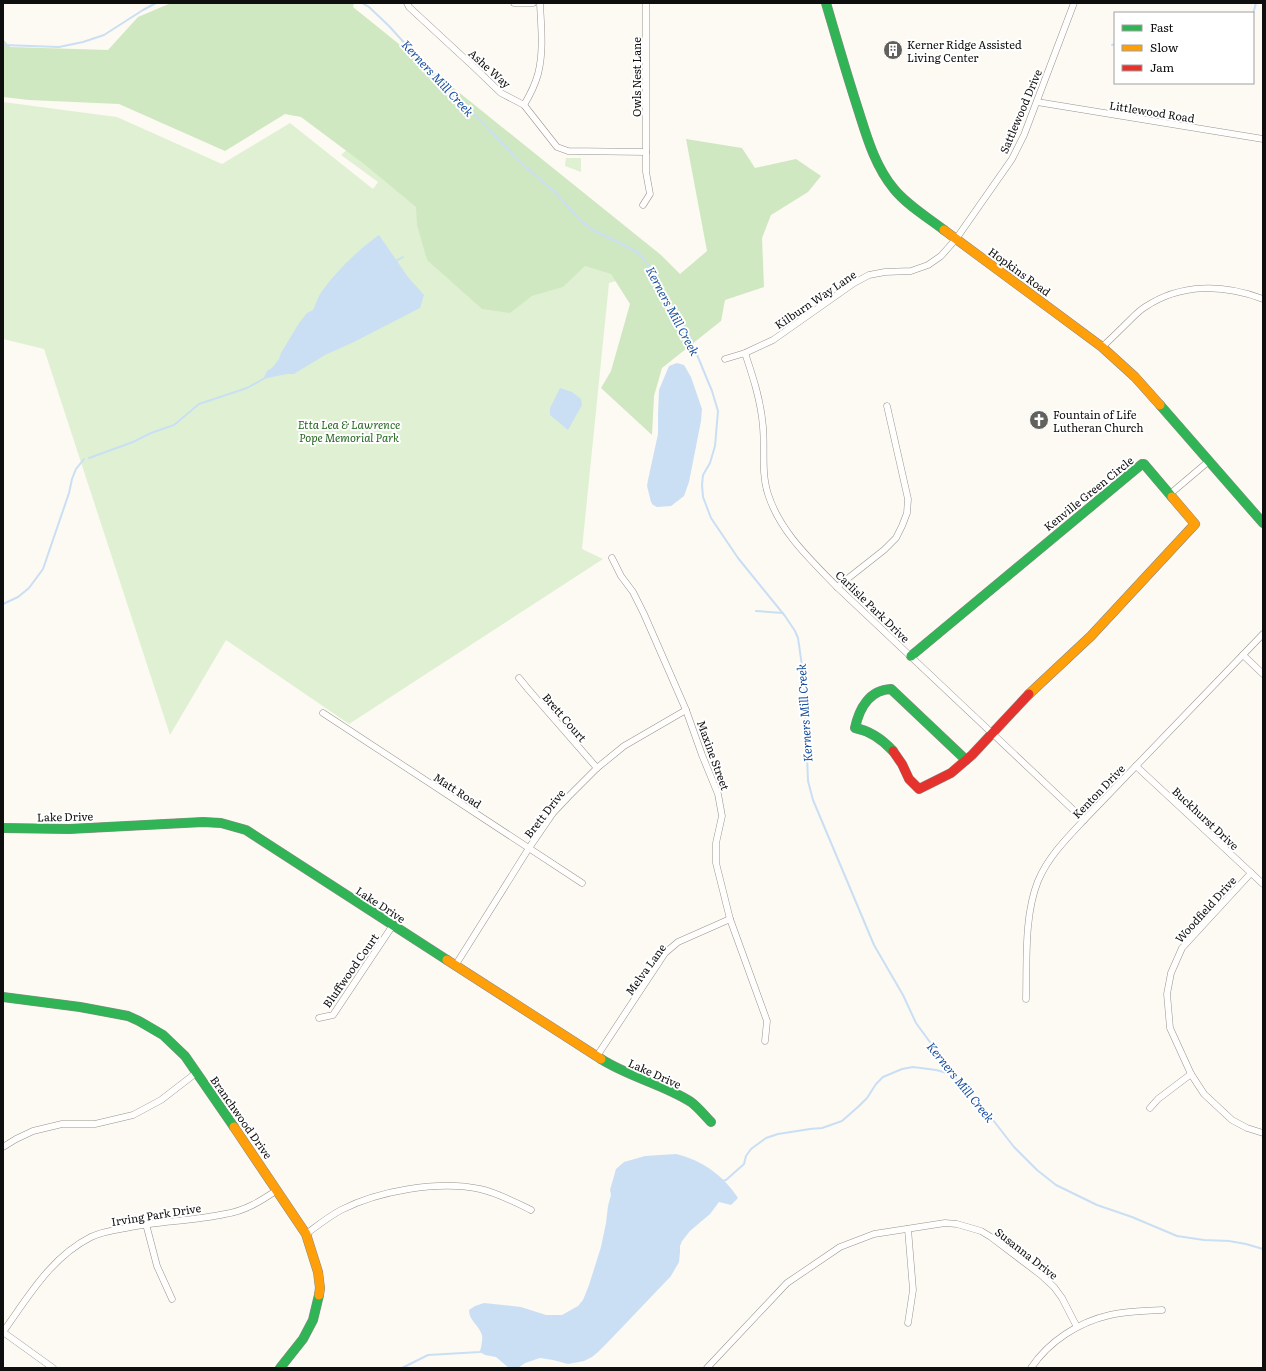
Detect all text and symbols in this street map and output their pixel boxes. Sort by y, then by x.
legend [1114,12,1254,84]
text: Fast [1150,18,1174,36]
water label: Kerners Mill Creek [398,36,478,120]
place label: Kerner Ridge Assisted Living Center [907,36,1022,65]
street label: Owls Nest Lane [628,37,644,117]
text: Slow [1150,38,1179,56]
building icon: Kerner Ridge Assisted Living Center [882,39,904,61]
street label: Ashe Way [465,45,515,92]
text: Jam [1150,58,1175,76]
street label: Sattlewood Drive [995,66,1045,156]
street label: Littlewood Road [1108,96,1196,126]
street label: Hopkins Road [986,243,1055,299]
water label: Kerners Mill Creek [642,263,704,359]
street label: Kilburn Way Lane [771,266,859,332]
place label: Fountain of Life Lutheran Church [1053,406,1144,435]
church icon: Fountain of Life Lutheran Church [1028,409,1050,431]
park label: Etta Lea & Lawrence Pope Memorial Park [298,416,400,445]
street label: Kenville Green Circle [1040,452,1136,534]
street label: Carlisle Park Drive [832,566,914,646]
water label: Kerners Mill Creek [792,663,816,763]
street label: Brett Court [539,689,591,745]
street label: Maxine Street [694,718,734,793]
street label: Kenton Drive [1068,760,1128,822]
street label: Matt Road [431,769,485,812]
street label: Buckhurst Drive [1169,783,1243,853]
street label: Brett Drive [520,785,568,841]
street label: Lake Drive [37,808,94,824]
street label: Woodfield Drive [1171,872,1239,946]
street label: Lake Drive [353,882,409,926]
street label: Bluffwood Court [318,929,382,1010]
street label: Melva Lane [621,940,669,998]
water label: Kerners Mill Creek [923,1038,999,1126]
street label: Lake Drive [626,1054,684,1092]
street label: Branchwood Drive [207,1072,277,1162]
street label: Irving Park Drive [110,1199,202,1229]
street label: Susanna Drive [992,1223,1062,1283]

